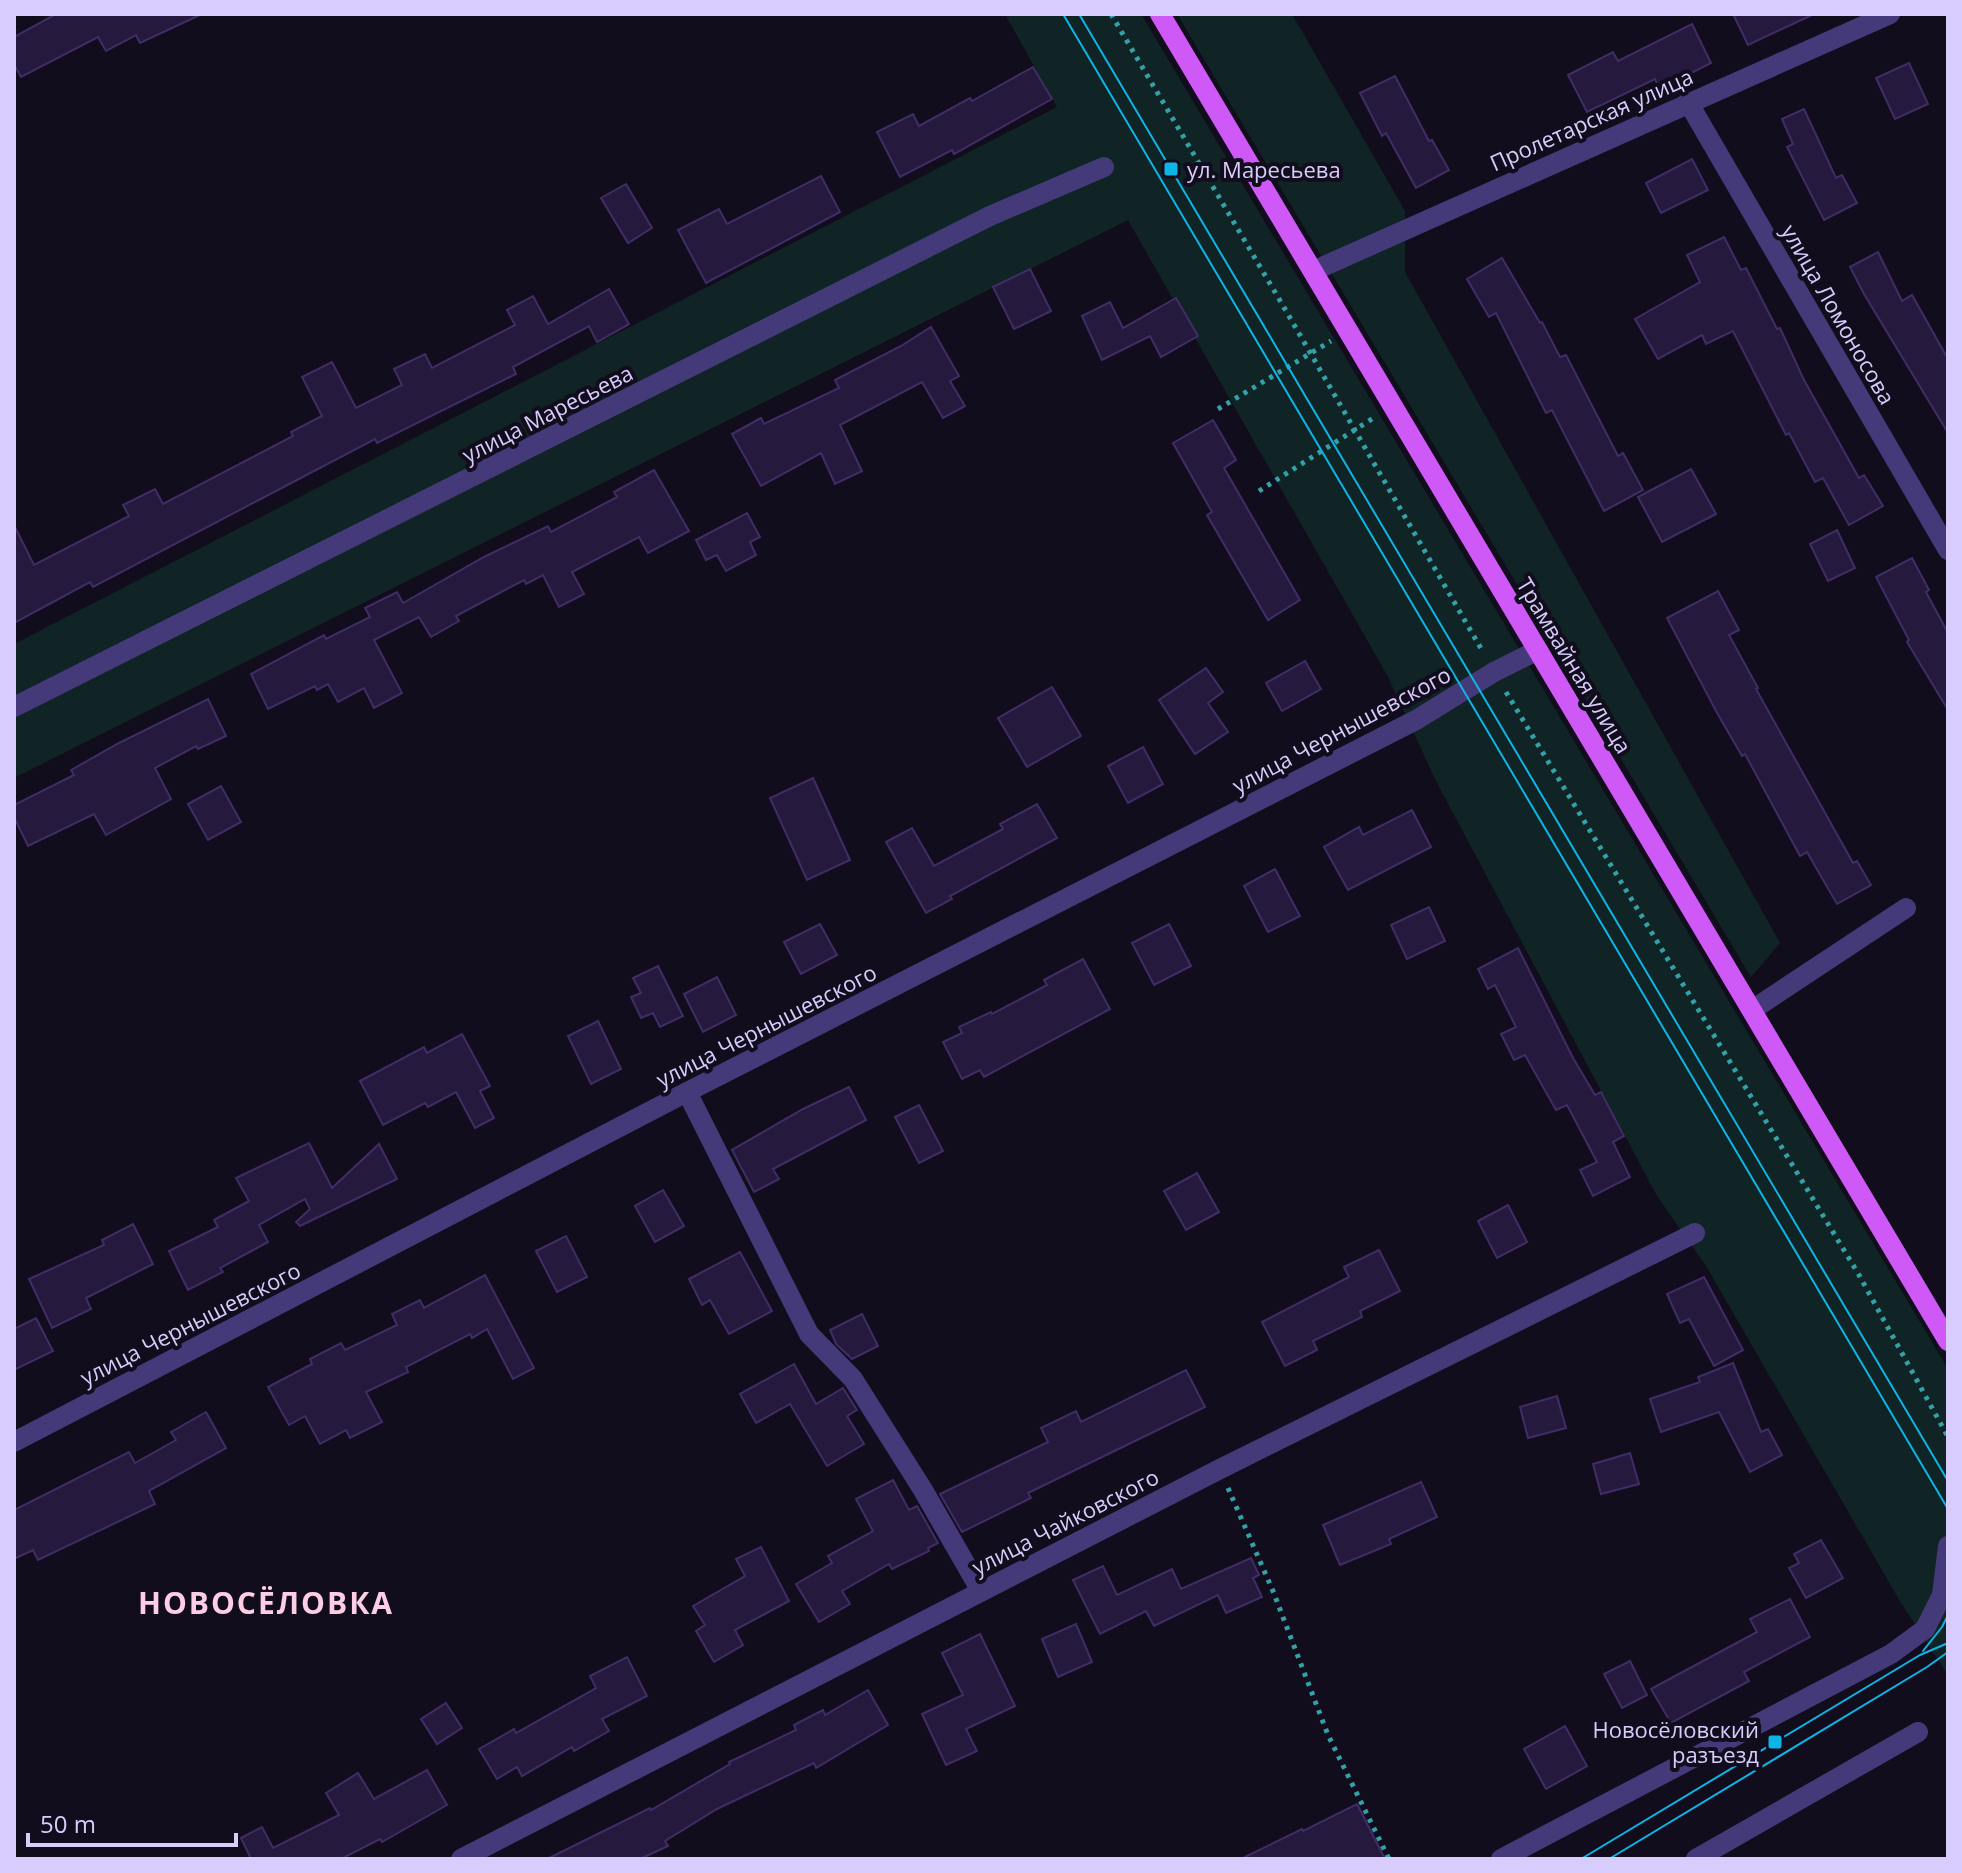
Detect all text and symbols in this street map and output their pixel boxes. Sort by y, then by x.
street label: Пролетарская улица [1485,61,1697,177]
place label: ул. Маресьева [1187,154,1341,184]
marker: ул. Маресьева [1162,160,1180,178]
street label: улица Ломоносова [1775,219,1903,409]
street label: улица Маресьева [456,357,638,469]
street label: Трамвайная улица [1511,571,1639,759]
street label: улица Чернышевского [1226,659,1456,799]
street label: улица Чернышевского [651,956,881,1094]
street label: улица Чернышевского [75,1254,305,1392]
street label: улица Чайковского [966,1461,1164,1581]
district label: НОВОСЁЛОВКА [138,1582,394,1623]
place label: Новосёловский разъезд [1592,1714,1759,1769]
marker: Новосёловский разъезд [1766,1733,1784,1751]
scale bar [28,1797,236,1847]
text: 50 m [40,1807,96,1840]

